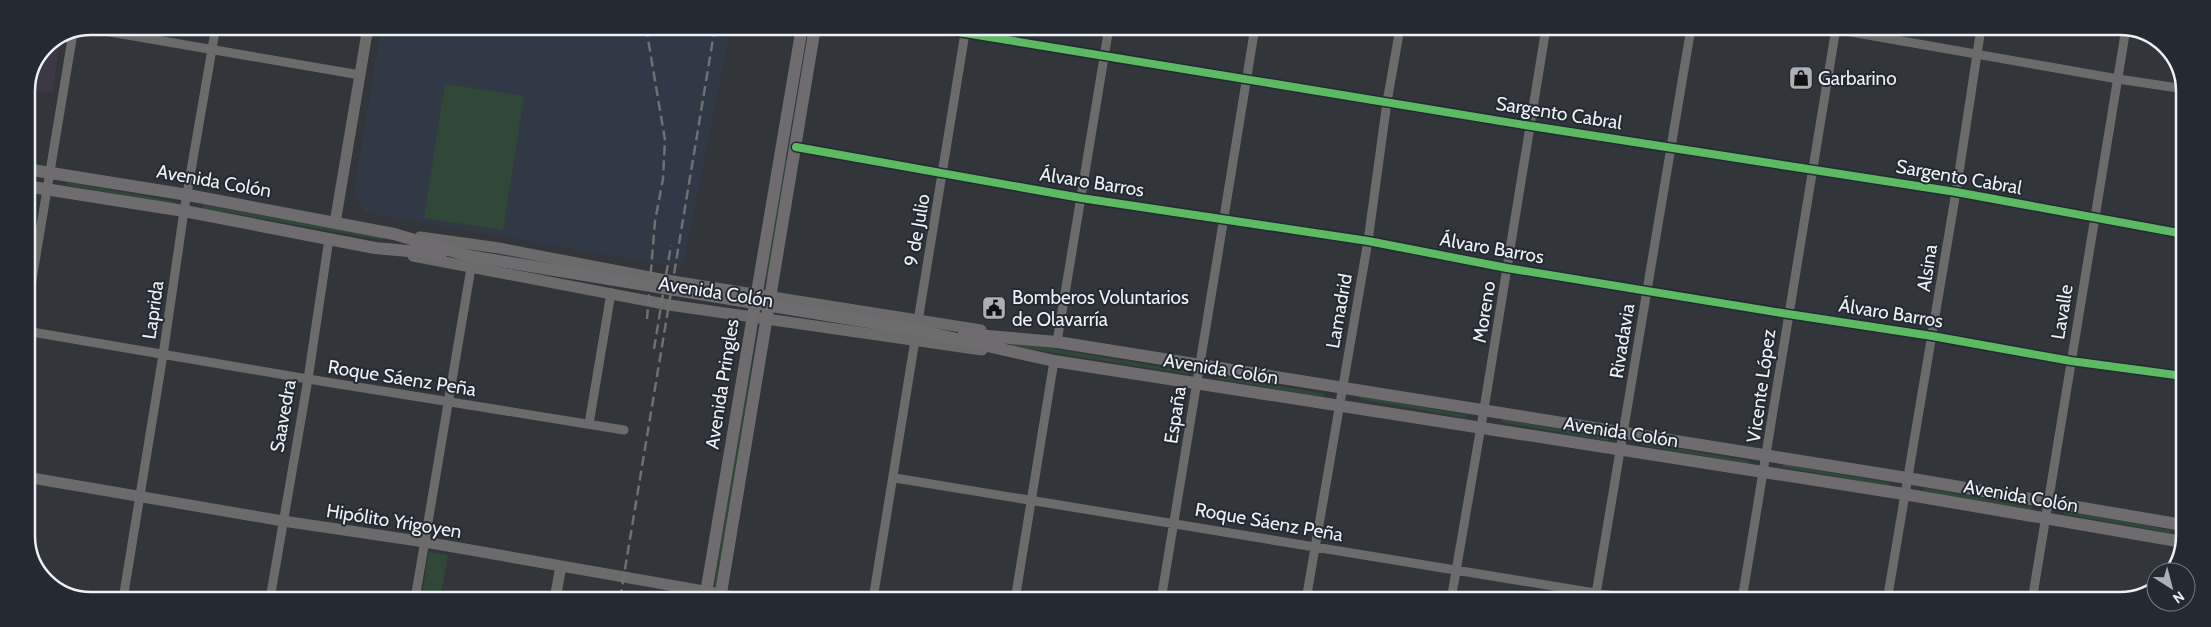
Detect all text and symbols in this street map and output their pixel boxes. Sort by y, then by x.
shop icon: Garbarino [1788,65,1814,91]
place label: Garbarino [1818,67,1897,90]
street label: Sargento Cabral [1494,92,1624,134]
street label: Sargento Cabral [1894,155,2024,199]
street label: Avenida Colón [155,160,273,202]
street label: Álvaro Barros [1038,161,1146,202]
street label: 9 de Julio [899,192,935,268]
street label: Álvaro Barros [1438,227,1546,268]
street label: Alsina [1912,243,1942,293]
street label: Avenida Colón [657,272,775,312]
street label: Lamadrid [1321,272,1357,350]
street label: Laprida [138,279,168,341]
street label: Moreno [1468,279,1500,345]
street label: Lavalle [2046,283,2078,341]
place label: Bomberos Voluntarios de Olavarría [1012,286,1189,331]
street label: Álvaro Barros [1837,292,1945,333]
public building icon: Bomberos Voluntarios de Olavarría [981,295,1007,321]
street label: Rivadavia [1605,302,1639,380]
street label: Avenida Pringles [700,317,744,451]
street label: Vicente López [1742,328,1780,444]
street label: Avenida Colón [1162,349,1280,389]
street label: Roque Sáenz Peña [326,355,478,401]
street label: Saavedra [265,378,301,454]
street label: España [1159,385,1191,445]
street label: Avenida Colón [1562,412,1680,452]
street label: Avenida Colón [1962,475,2080,517]
street label: Roque Sáenz Peña [1193,498,1345,546]
street label: Hipólito Yrigoyen [325,499,463,543]
north arrow [2146,562,2196,612]
text: N [2169,587,2188,608]

